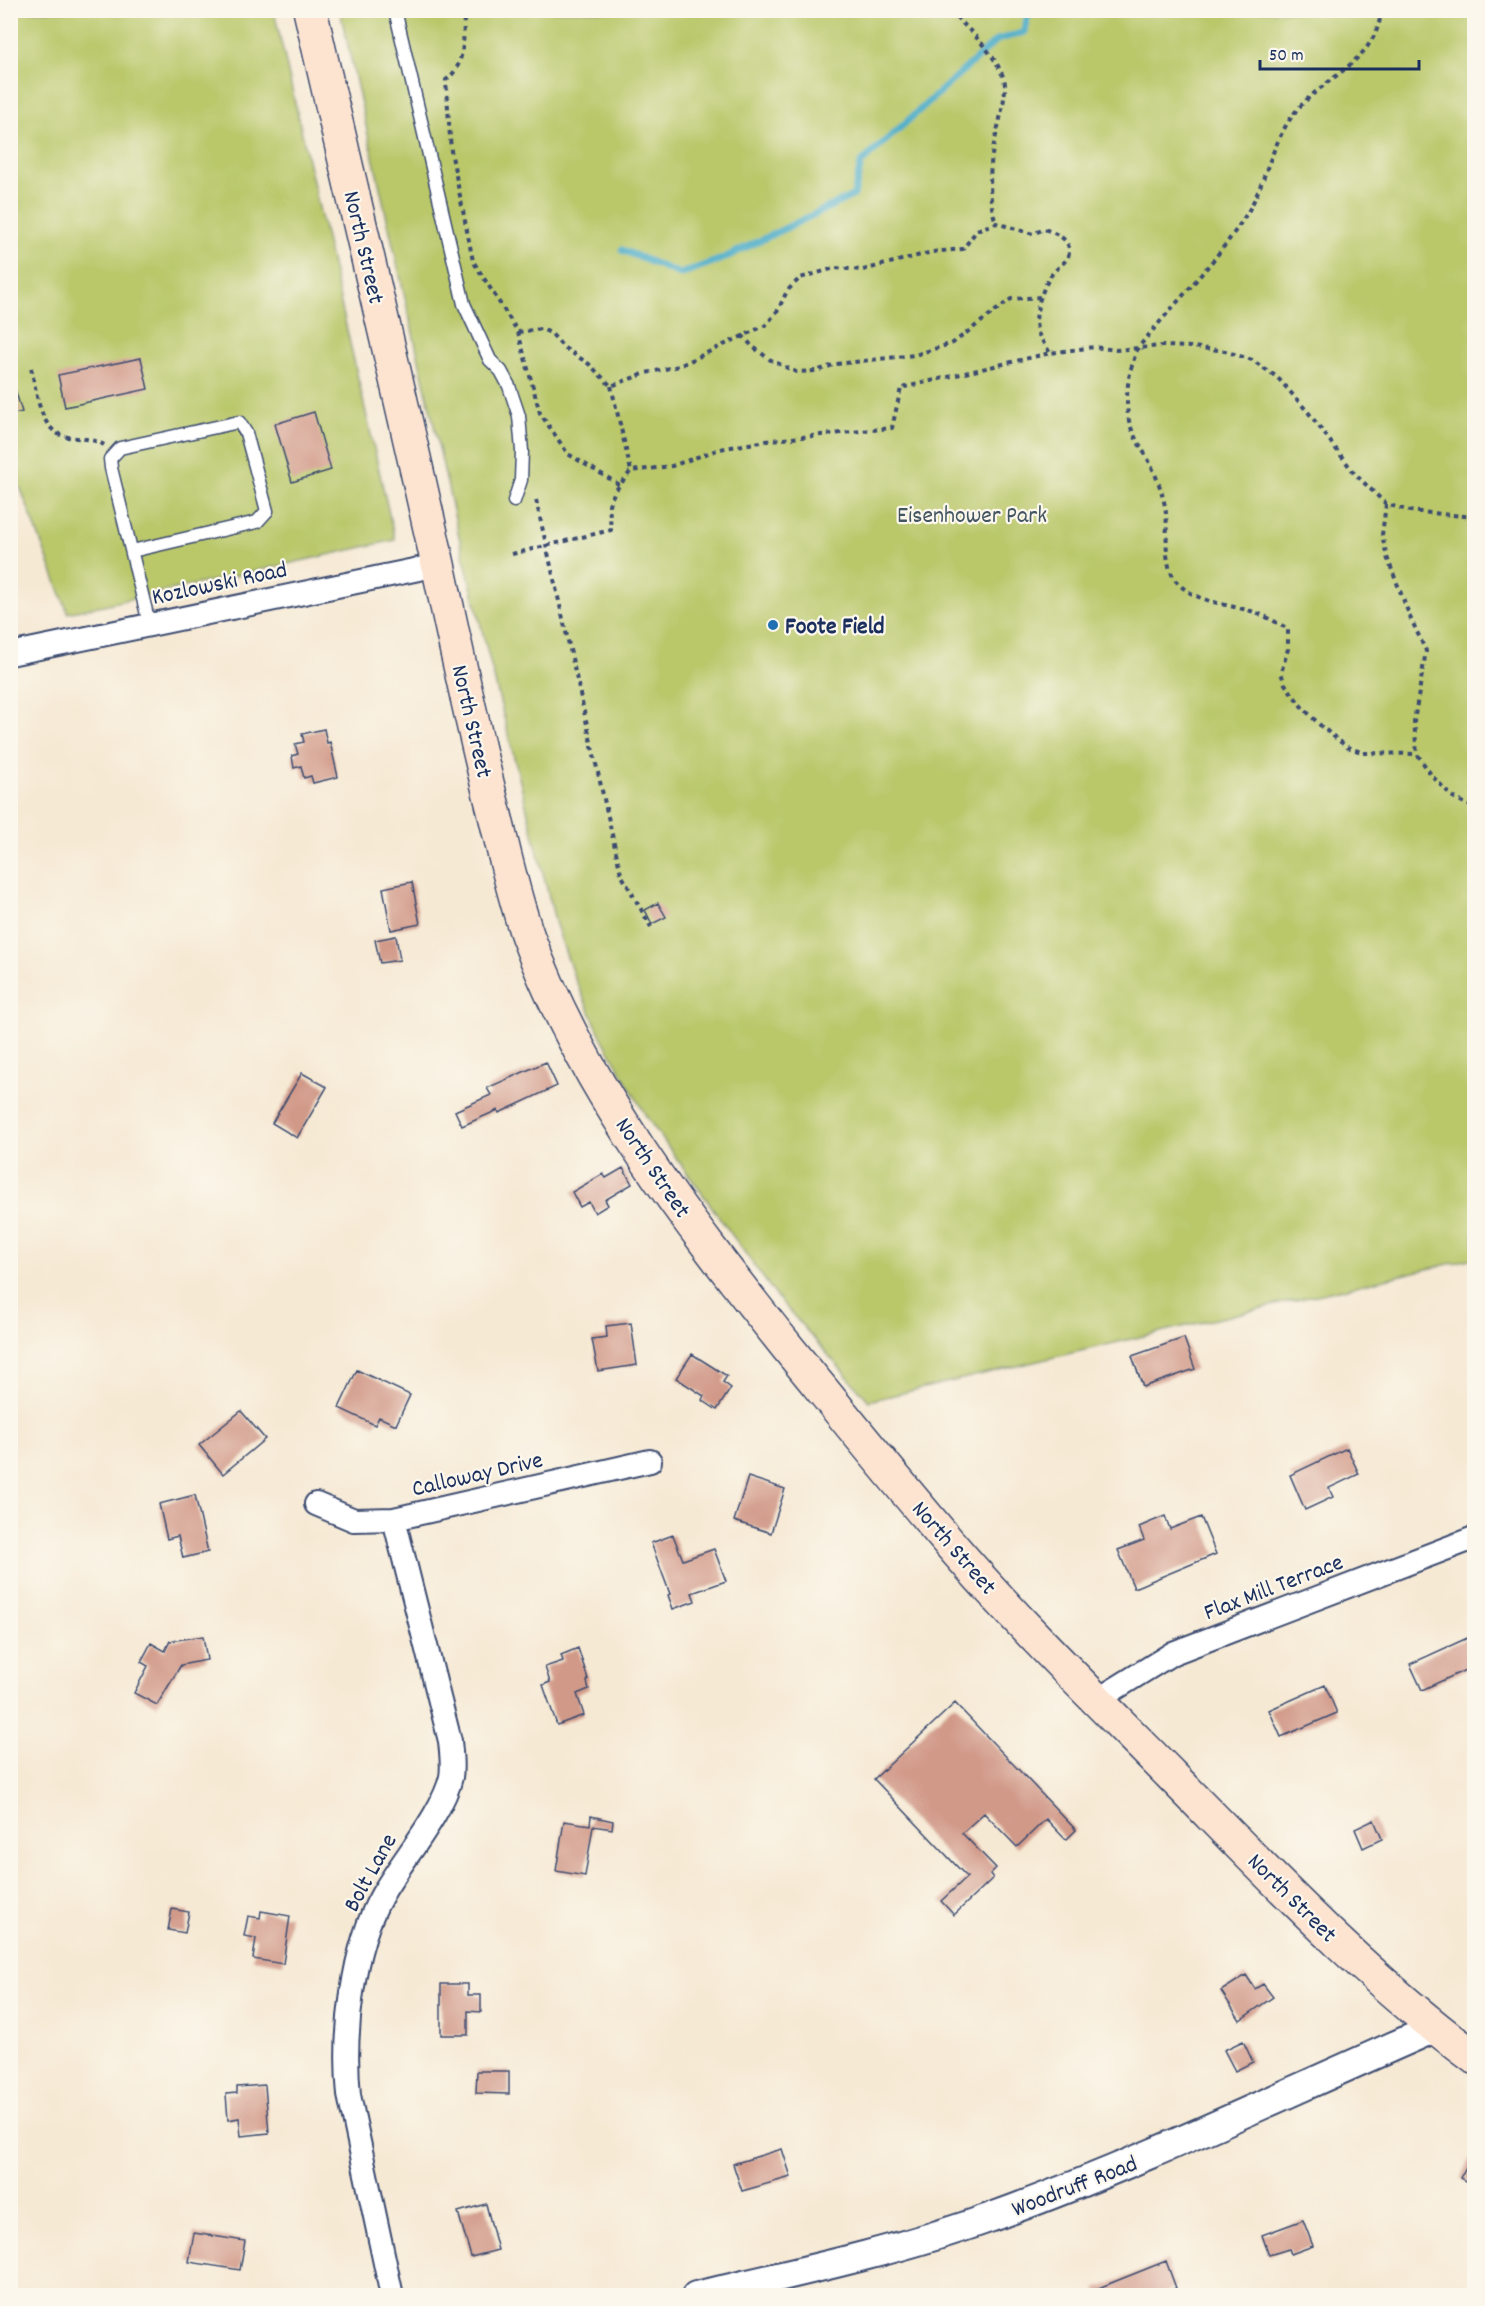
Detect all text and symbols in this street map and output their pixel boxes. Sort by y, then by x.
scale bar [1260,33,1419,71]
text: 50 m [1269,44,1304,69]
street label: North Street [333,188,392,308]
park label: Eisenhower Park [897,500,1047,534]
street label: Kozlowski Road [149,554,290,616]
place label: Foote Field [785,611,885,645]
marker: Foote Field [766,618,780,632]
street label: North Street [441,662,500,782]
street label: North Street [605,1111,698,1226]
street label: Calloway Drive [409,1444,546,1507]
street label: North Street [902,1494,1003,1604]
street label: Flax Mill Terrace [1199,1547,1349,1631]
street label: Bolt Lane [336,1828,407,1919]
street label: North Street [1238,1846,1344,1952]
street label: Woodruff Road [1007,2148,1143,2227]

